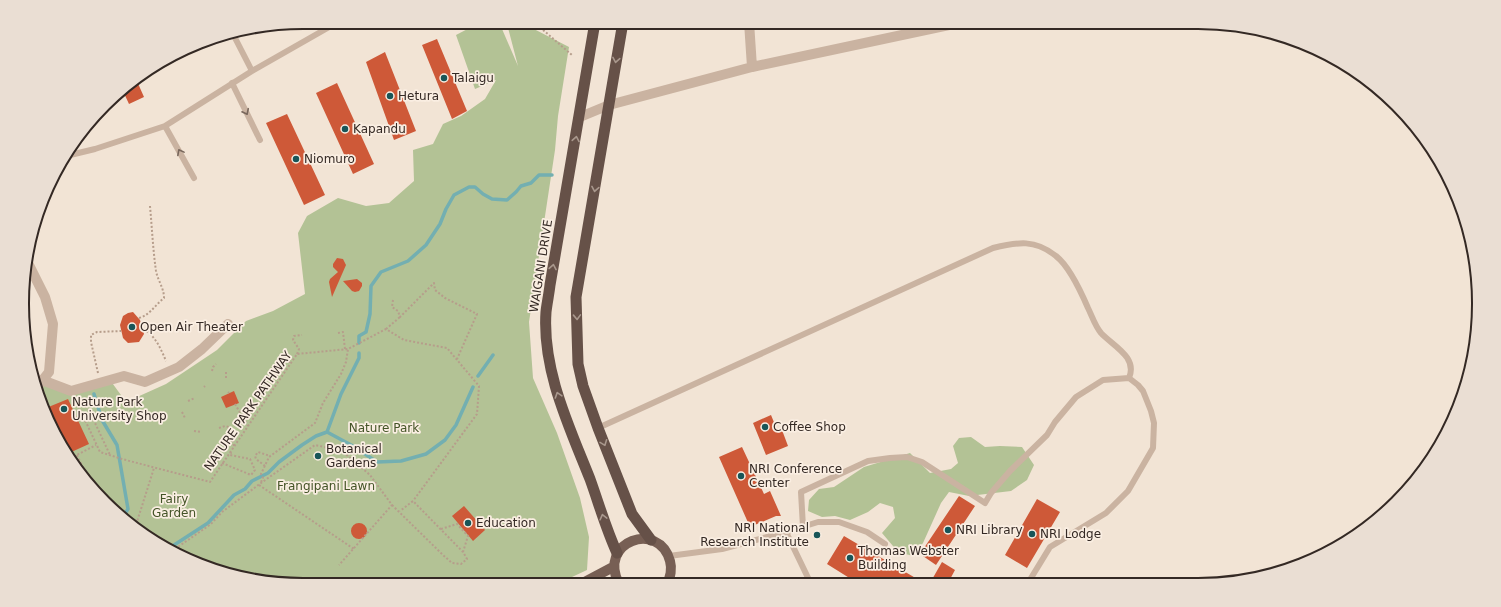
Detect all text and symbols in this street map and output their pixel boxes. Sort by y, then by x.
one-way arrow [613,57,621,64]
place label: Talaigu [451,71,494,85]
marker: Talaigu [439,73,449,83]
place label: Hetura [398,89,439,103]
marker: Hetura [385,91,395,101]
one-way arrow [241,107,249,115]
place label: Kapandu [353,122,406,136]
marker: Kapandu [340,124,350,134]
one-way arrow [571,135,580,142]
one-way arrow [177,149,185,156]
place label: Niomuro [304,152,355,166]
marker: Niomuro [291,154,301,164]
one-way arrow [591,186,600,192]
street label: WAIGANI DRIVE [527,219,555,313]
one-way arrow [548,263,557,270]
one-way arrow [573,314,582,320]
place label: Open Air Theater [140,320,243,334]
marker: Open Air Theater [127,322,137,332]
street label: NATURE PARK PATHWAY [201,348,295,473]
one-way arrow [555,391,563,398]
place label: Nature Park University Shop [72,395,167,423]
marker: Nature Park University Shop [59,404,69,414]
place label: Coffee Shop [773,420,846,434]
park label: Nature Park [349,421,419,435]
marker: Coffee Shop [760,422,770,432]
one-way arrow [599,439,607,446]
place label: Botanical Gardens [326,442,382,470]
marker: Botanical Gardens [313,451,323,461]
place label: NRI Conference Center [749,462,842,490]
marker: NRI Conference Center [736,471,746,481]
park label: Frangipani Lawn [277,479,375,493]
park label: Fairy Garden [152,492,196,520]
one-way arrow [599,513,608,520]
place label: Education [476,516,536,530]
marker: Education [463,518,473,528]
place label: NRI National Research Institute [700,521,809,549]
place label: NRI Library [956,523,1023,537]
marker: NRI Library [943,525,953,535]
place label: NRI Lodge [1040,527,1101,541]
marker: NRI Lodge [1027,529,1037,539]
marker: NRI National Research Institute [812,530,822,540]
place label: Thomas Webster Building [857,544,959,572]
marker: Thomas Webster Building [845,553,855,563]

